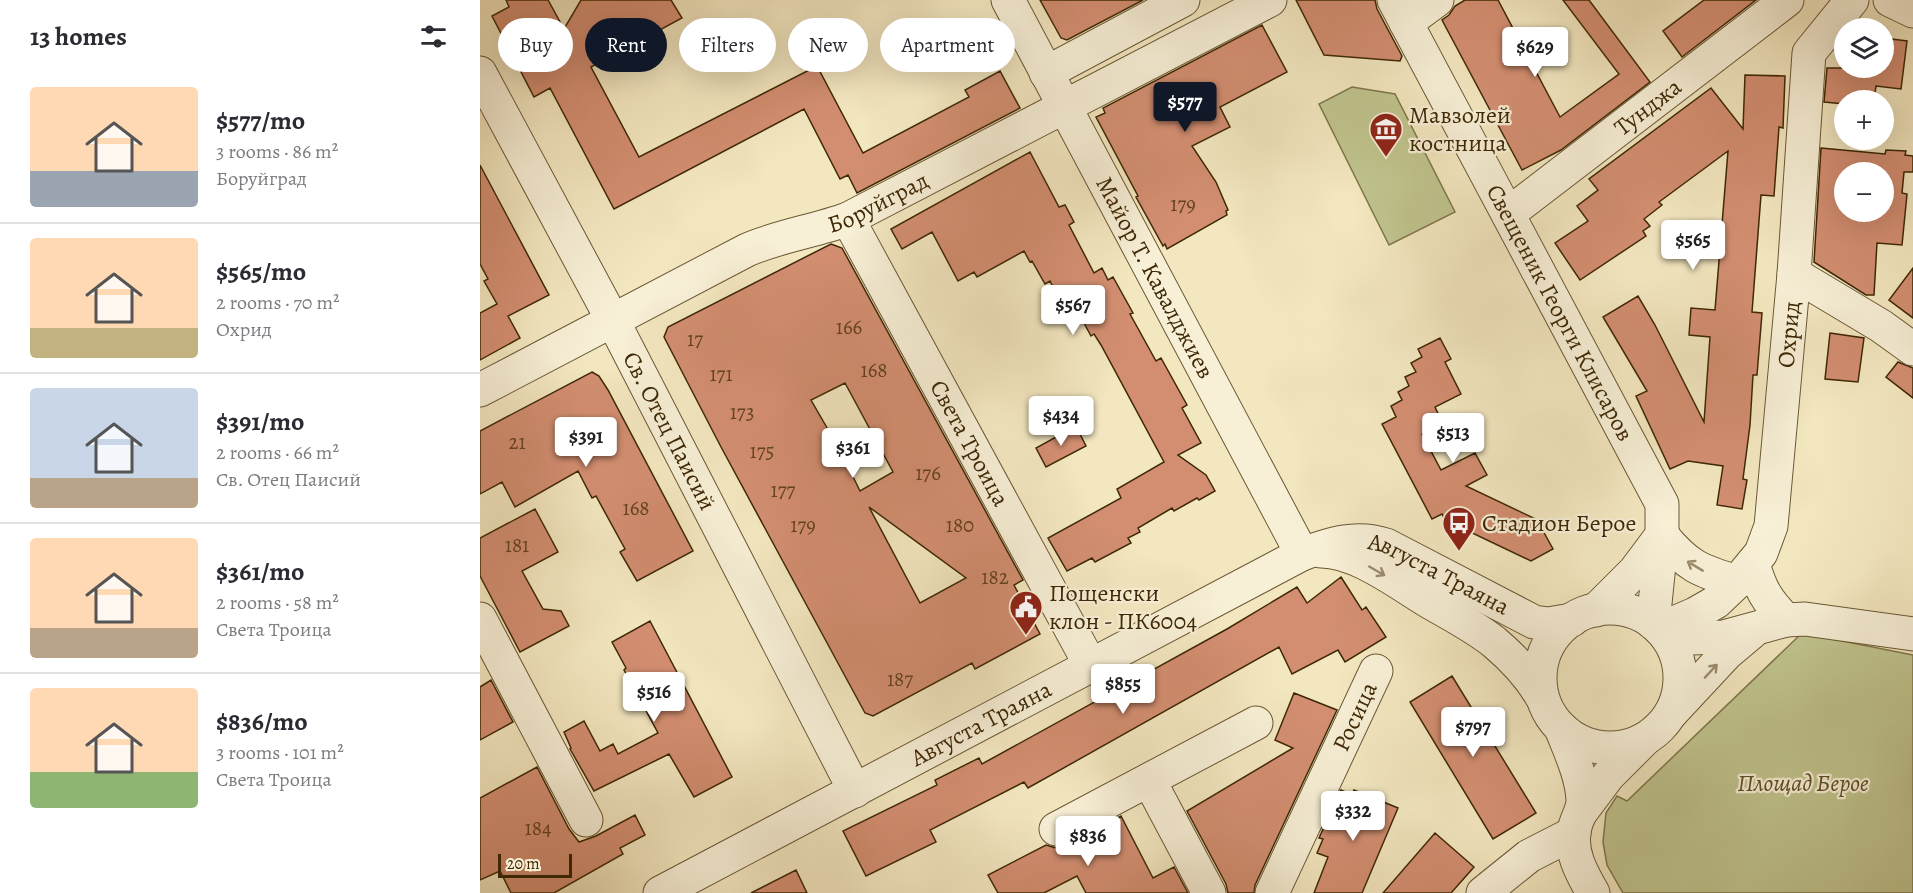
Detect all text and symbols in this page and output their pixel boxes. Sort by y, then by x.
chip: Buy [498,18,573,72]
chip: Rent [585,18,667,72]
chip: Filters [679,18,776,72]
chip: New [788,18,868,72]
chip: Apartment [880,18,1015,72]
map controls [1834,18,1894,222]
button: layers [1834,18,1894,78]
text: 13 homes [30,19,127,54]
icon: filters [417,20,450,53]
pin: $629 [1499,27,1571,78]
text: $629 [1516,33,1554,60]
street label: Тунджа [1607,71,1688,143]
pin: $577 [1149,82,1221,133]
text: $577 [1168,88,1202,115]
button: + [1834,90,1894,150]
place label: Мавзолей костница [1409,99,1511,159]
text: $577/mo [216,103,305,138]
icon: home [78,111,150,183]
museum icon: Мавзолей костница [1368,111,1404,158]
text: 3 rooms · 86 m² [216,138,338,165]
button: − [1834,162,1894,222]
street label: Боруйград [824,164,934,241]
text: Боруйград [216,165,307,192]
street label: Майор Т. Кавалджиев [1088,171,1222,384]
street label: Свещеник Георги Клисаров [1479,179,1642,446]
house number: 179 [1170,190,1196,218]
pin: $565 [1657,220,1729,271]
text: $565 [1675,226,1711,253]
text: $565/mo [216,254,306,289]
icon: home [78,262,150,334]
pin: $567 [1037,285,1109,336]
text: 2 rooms · 70 m² [216,289,340,316]
text: $567 [1055,291,1091,318]
street label: Охрид [1770,300,1807,369]
house number: 166 [836,313,863,341]
text: Охрид [216,316,272,343]
house number: 17 [687,325,703,353]
street label: Св. Отец Паисий [616,346,724,516]
house number: 168 [860,356,888,384]
house number: 171 [709,360,733,388]
street label: Света Троица [923,374,1017,512]
pin: $434 [1025,396,1097,447]
house number: 173 [730,398,754,426]
text: $434 [1043,402,1079,429]
text: $391/mo [216,404,304,439]
icon: home [78,412,150,484]
pin: $513 [1417,413,1489,464]
pin: $391 [550,417,622,468]
text: $513 [1436,419,1470,446]
text: $391 [569,423,603,450]
house number: 21 [508,428,526,456]
pin: $361 [817,428,889,479]
text: $361 [836,434,870,461]
house number: 175 [749,437,775,465]
text: 2 rooms · 66 m² [216,439,339,466]
house number: 176 [915,459,941,487]
text: Св. Отец Паисий [216,466,361,493]
house number: 177 [771,476,796,504]
house number: 168 [622,494,650,522]
bus stop icon: Стадион Берое [1441,505,1477,552]
place label: Стадион Берое [1482,507,1636,539]
house number: 179 [790,511,816,539]
house number: 180 [946,511,974,539]
street label: Августа Траяна [1365,525,1515,623]
house number: 181 [505,531,529,559]
text: $361/mo [216,554,305,589]
one-way arrow [1687,560,1704,572]
icon: home [78,562,150,634]
house number: 182 [981,563,1009,591]
one-way arrow [1368,565,1385,577]
place label: Пощенски клон - ПК6004 [1049,577,1197,637]
text: 2 rooms · 58 m² [216,589,339,616]
public building icon: Пощенски клон - ПК6004 [1008,589,1044,636]
text: Света Троица [216,616,332,643]
one-way arrow [1703,663,1718,678]
pin: $855 [1087,664,1159,715]
house number: 187 [887,665,913,693]
text: $855 [1105,670,1141,697]
pin: $516 [618,672,690,723]
street label: Августа Траяна [904,673,1057,774]
street label: Росица [1325,676,1385,756]
text: $516 [637,678,671,705]
text: $836/mo [216,704,308,739]
pin: $797 [1437,707,1509,758]
icon: home [78,712,150,784]
text: $797 [1455,713,1491,740]
text: 3 rooms · 101 m² [216,739,344,766]
text: Света Троица [216,766,332,793]
park label: Площад Берое [1737,767,1869,799]
pin: $332 [1317,791,1389,842]
text: $332 [1335,797,1371,824]
house number: 184 [525,814,551,842]
pin: $836 [1052,816,1124,867]
text: $836 [1070,822,1106,849]
scale bar [498,851,572,878]
text: 20 m [507,853,540,875]

